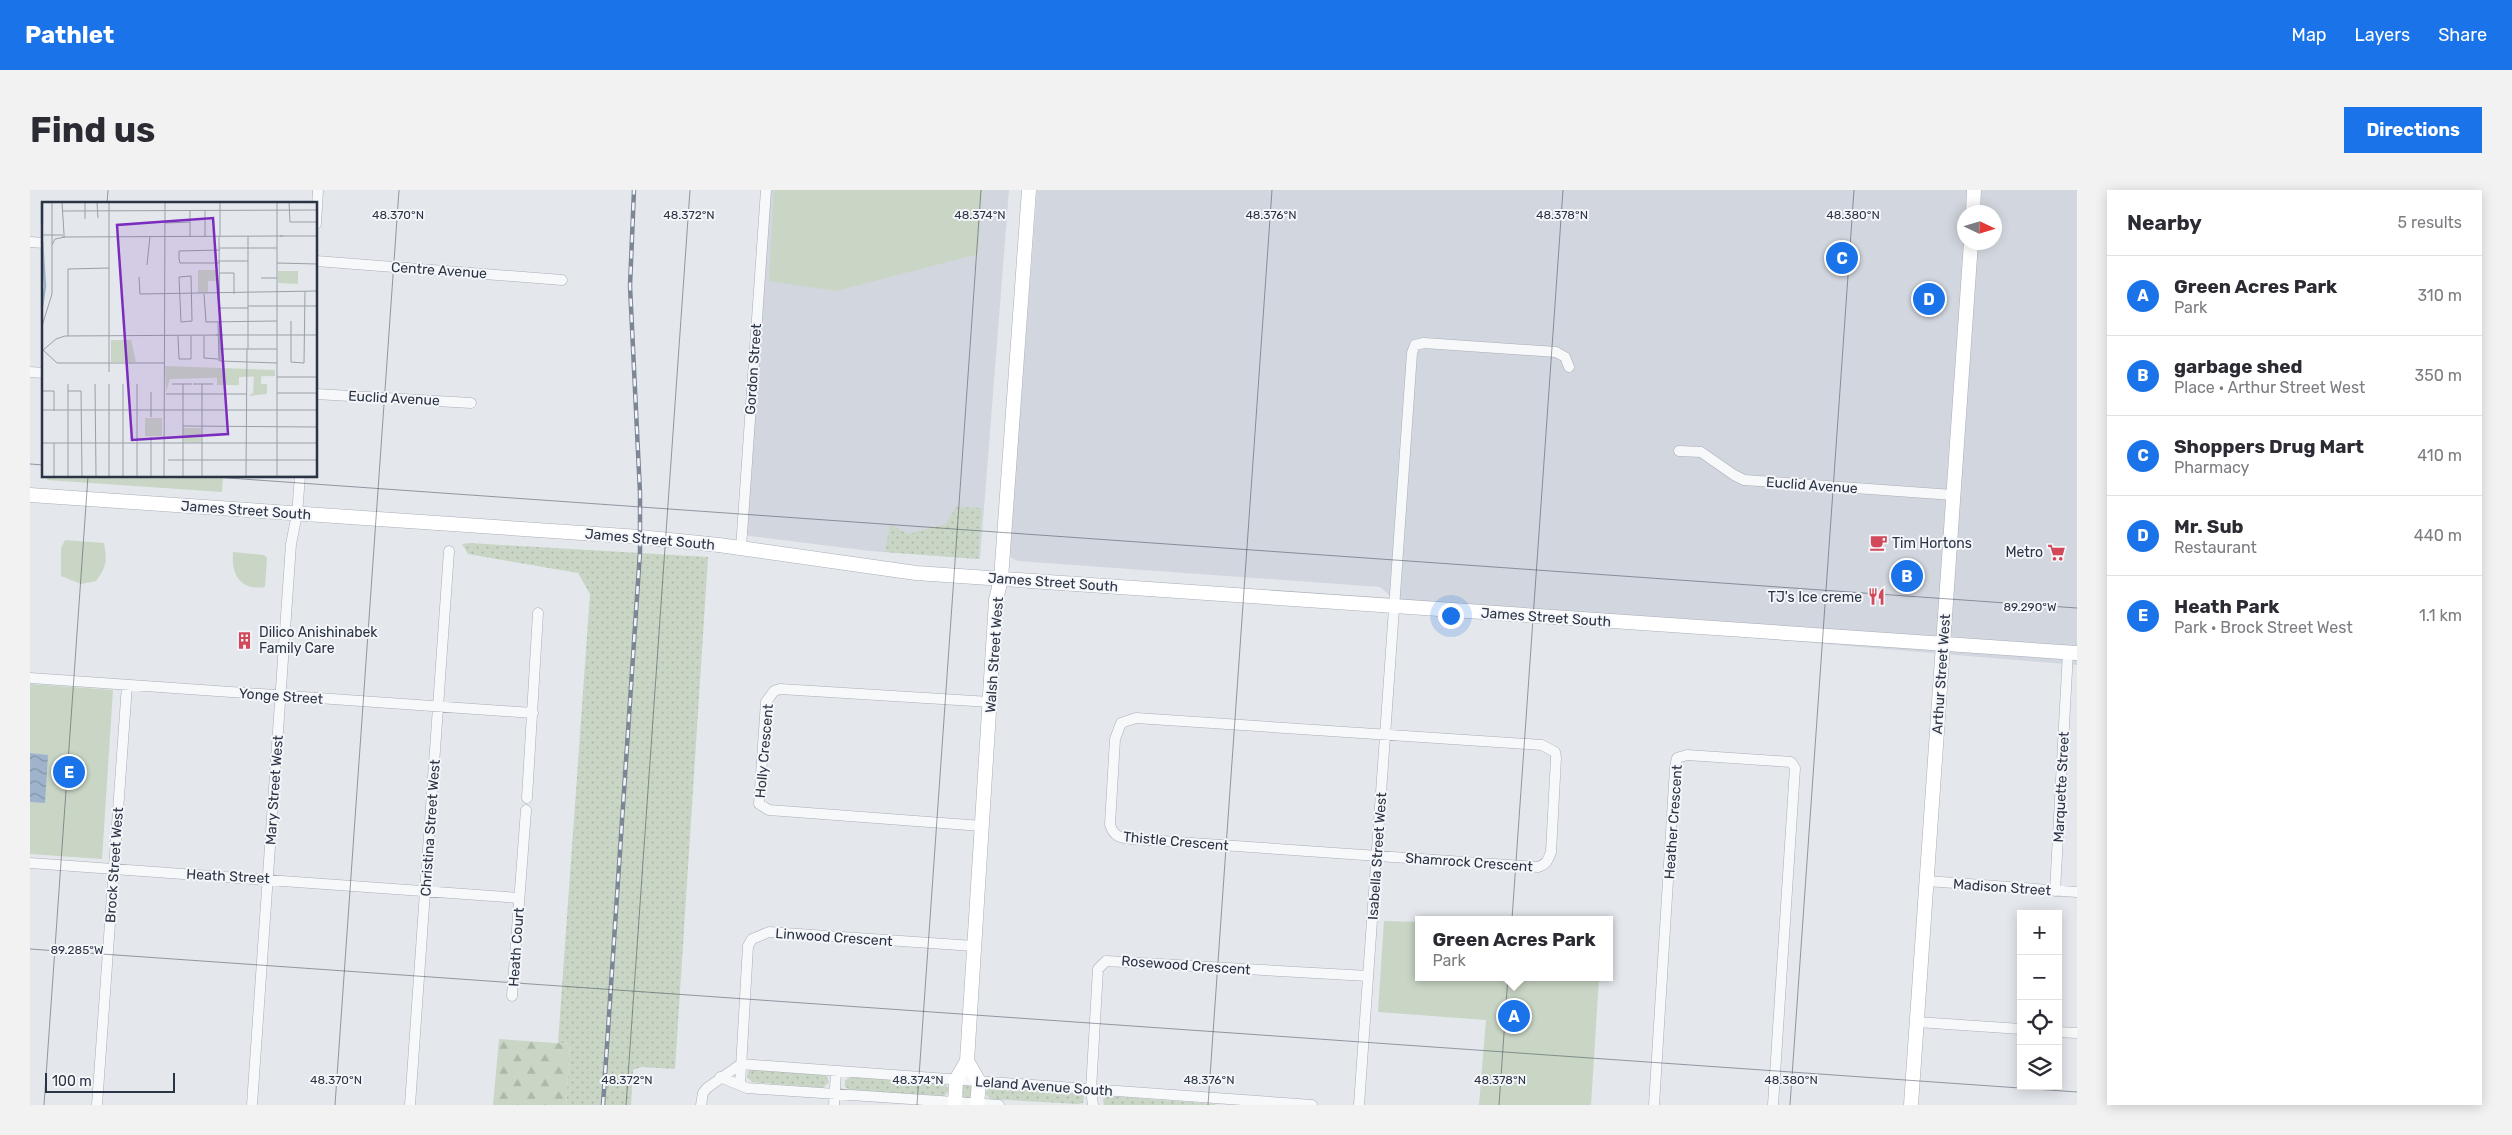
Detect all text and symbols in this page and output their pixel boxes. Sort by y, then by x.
text: Pathlet [25,21,114,49]
text: Map [2292,24,2327,46]
text: Layers [2355,24,2410,46]
text: Share [2438,24,2487,46]
button: Directions [2344,107,2482,153]
text: Find us [30,109,155,151]
inset map [42,202,318,478]
north arrow [1957,205,2002,250]
text: 48.370°N [372,208,424,222]
text: 48.372°N [663,208,715,222]
text: 48.374°N [954,208,1006,222]
text: 48.376°N [1245,208,1297,222]
text: 48.378°N [1536,208,1588,222]
text: 48.380°N [1826,208,1880,222]
text: Nearby [2127,210,2202,235]
text: 5 results [2398,213,2462,232]
pin: C [1826,239,1858,277]
street label: Centre Avenue [390,259,488,282]
text: Green Acres Park [2174,275,2337,298]
pin: D [1913,280,1945,318]
text: A [2137,286,2149,305]
text: 310 m [2418,286,2462,305]
text: Park [2174,298,2207,317]
street label: Gordon Street [742,322,765,415]
text: garbage shed [2174,355,2303,378]
text: B [2137,366,2149,385]
text: 350 m [2415,366,2462,385]
text: Place · Arthur Street West [2174,378,2365,397]
street label: Euclid Avenue [348,388,440,409]
text: Shoppers Drug Mart [2174,435,2364,458]
text: C [2137,446,2149,465]
text: 410 m [2417,446,2462,465]
text: Pharmacy [2174,458,2249,477]
street label: Euclid Avenue [1766,474,1858,497]
street label: James Street South [180,497,312,524]
text: Mr. Sub [2174,515,2244,538]
street label: James Street South [584,525,716,554]
text: D [2137,526,2149,545]
text: 440 m [2414,526,2462,545]
cafe icon: Tim Hortons [1868,533,1888,553]
place label: Tim Hortons [1892,535,1972,552]
text: Restaurant [2174,538,2257,557]
supermarket icon: Metro [2047,542,2067,562]
place label: Metro [2005,544,2043,561]
pin: B [1891,557,1923,595]
street label: James Street South [987,569,1119,596]
restaurant icon: TJ's Ice creme [1866,587,1886,607]
place label: TJ's Ice creme [1768,589,1862,606]
text: Heath Park [2174,595,2279,618]
street label: Walsh Street West [982,596,1007,714]
text: 89.290°W [2003,600,2057,614]
your location [1438,603,1464,629]
street label: James Street South [1480,604,1612,631]
text: E [2138,606,2148,625]
text: 1.1 km [2419,606,2462,625]
street label: Arthur Street West [1929,613,1954,735]
text: Park · Brock Street West [2174,618,2353,637]
place label: Dilico Anishinabek Family Care [259,624,378,657]
building icon: Dilico Anishinabek Family Care [235,630,255,650]
street label: Yonge Street [238,685,324,708]
street label: Holly Crescent [752,703,777,799]
street label: Marquette Street [2050,730,2073,843]
street label: Mary Street West [262,734,287,845]
pin: E [53,753,85,791]
street label: Christina Street West [417,758,444,897]
street label: Heather Crescent [1661,764,1686,880]
street label: Isabella Street West [1365,791,1390,920]
street label: Brock Street West [102,806,127,923]
street label: Thistle Crescent [1122,828,1230,855]
street label: Shamrock Crescent [1405,850,1534,875]
street label: Heath Street [186,866,271,887]
street label: Madison Street [1952,876,2052,899]
street label: Heath Court [505,906,528,987]
map controls [2017,910,2062,1090]
button: + [2017,910,2062,955]
popup [1415,916,1613,981]
street label: Linwood Crescent [775,925,894,950]
text: Green Acres Park [1432,928,1596,951]
text: 89.285°W [50,943,104,957]
text: Park [1432,951,1466,970]
street label: Rosewood Crescent [1121,952,1252,979]
button: − [2017,955,2062,1000]
pin: A [1498,997,1530,1035]
button: locate [2017,1000,2062,1045]
button: layers [2017,1045,2062,1090]
scale bar [45,1070,175,1093]
text: 100 m [52,1073,92,1090]
text: 48.370°N [310,1073,362,1087]
text: 48.372°N [601,1073,653,1087]
text: 48.374°N [892,1073,944,1087]
street label: Leland Avenue South [974,1073,1113,1100]
text: 48.376°N [1183,1073,1235,1087]
text: 48.378°N [1474,1073,1526,1087]
text: 48.380°N [1764,1073,1818,1087]

